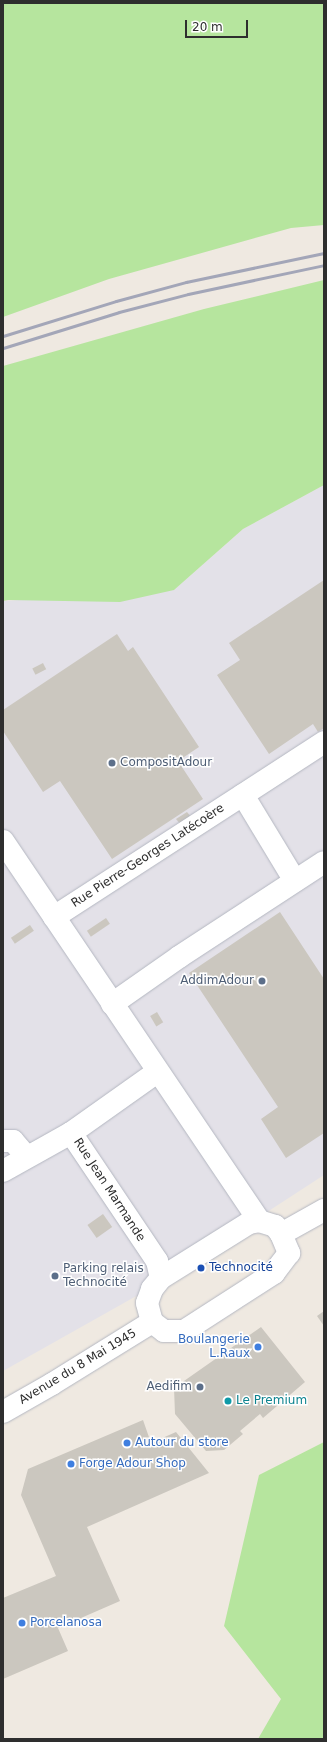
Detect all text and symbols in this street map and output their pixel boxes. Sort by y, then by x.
scale bar [187,12,250,38]
text: 20 m [192,20,223,34]
place label: CompositAdour [120,756,212,770]
marker: CompositAdour [107,758,117,768]
street label: Rue Pierre-Georges Latécoère [69,801,227,911]
place label: AddimAdour [180,974,254,988]
marker: AddimAdour [257,976,267,986]
street label: Rue Jean Marmande [70,1136,148,1244]
place label: Technocité [209,1261,273,1275]
place label: Parking relais Technocité [63,1262,144,1290]
marker: Technocité [196,1263,206,1273]
marker: Parking relais Technocité [50,1271,60,1281]
street label: Avenue du 8 Mai 1945 [17,1326,139,1408]
place label: Boulangerie L.Raux [178,1333,250,1361]
marker: Boulangerie L.Raux [253,1342,263,1352]
place label: Aedifim [146,1380,192,1394]
marker: Aedifim [195,1382,205,1392]
place label: Le Premium [236,1394,307,1408]
marker: Le Premium [223,1396,233,1406]
place label: Autour du store [135,1436,229,1450]
marker: Autour du store [122,1438,132,1448]
place label: Forge Adour Shop [79,1457,186,1471]
marker: Forge Adour Shop [66,1459,76,1469]
place label: Porcelanosa [30,1616,102,1630]
marker: Porcelanosa [17,1618,27,1628]

